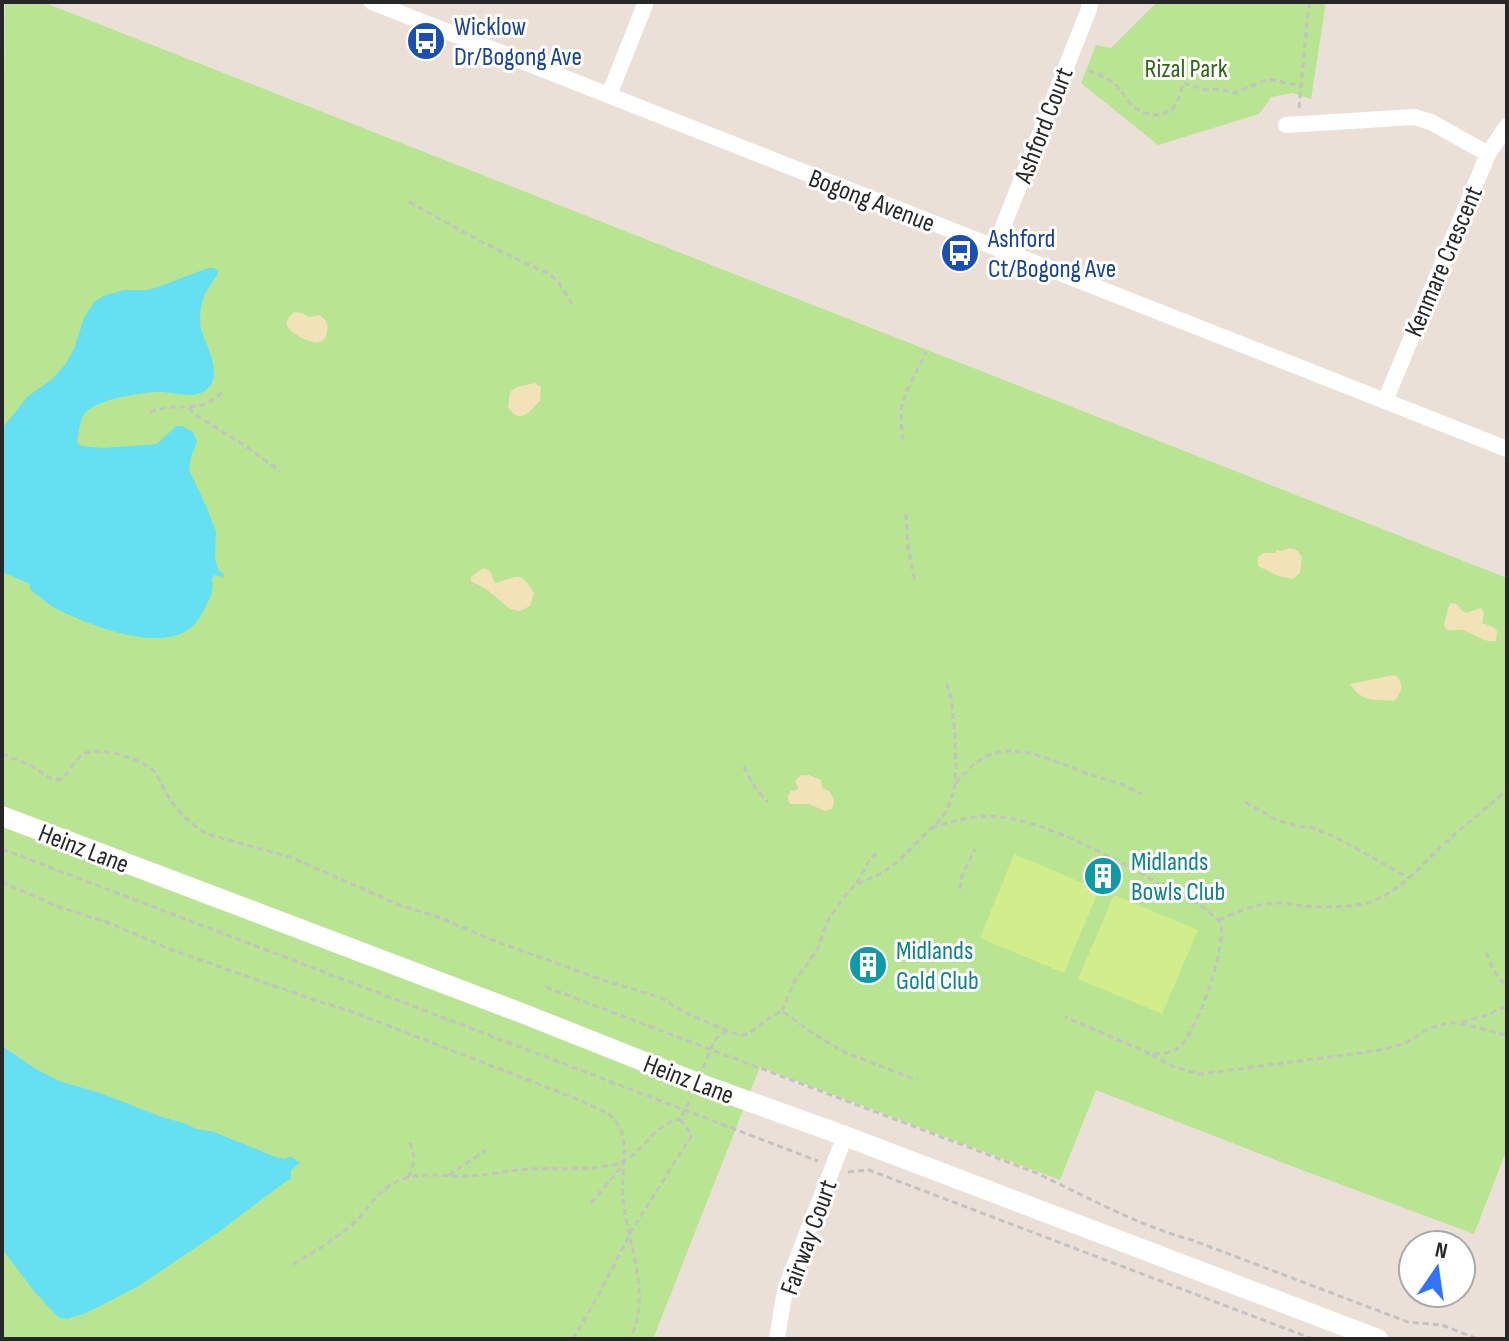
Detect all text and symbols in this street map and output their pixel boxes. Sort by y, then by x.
place label: Wicklow Dr/Bogong Ave [454,12,582,73]
bus stop icon: Wicklow Dr/Bogong Ave [405,20,447,62]
park label: Rizal Park [1144,54,1228,85]
street label: Ashford Court [1008,63,1081,189]
street label: Bogong Avenue [804,163,939,240]
street label: Kenmare Crescent [1399,182,1490,342]
place label: Ashford Ct/Bogong Ave [987,224,1116,285]
bus stop icon: Ashford Ct/Bogong Ave [939,232,981,274]
street label: Heinz Lane [34,818,133,881]
place label: Midlands Bowls Club [1131,847,1225,908]
building icon: Midlands Bowls Club [1082,855,1124,897]
place label: Midlands Gold Club [896,936,979,997]
building icon: Midlands Gold Club [847,944,889,986]
street label: Heinz Lane [639,1049,738,1112]
street label: Fairway Court [774,1176,845,1299]
north arrow [1397,1229,1477,1309]
text: N [1432,1236,1450,1265]

